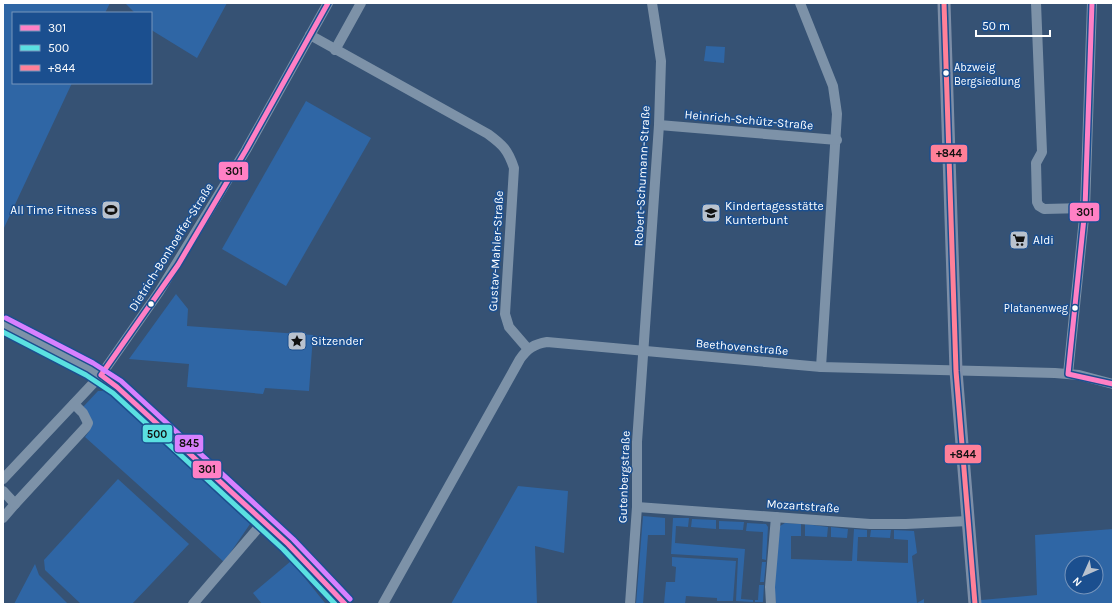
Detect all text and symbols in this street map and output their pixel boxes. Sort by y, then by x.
legend [12,12,152,84]
scale bar [976,12,1050,38]
text: 50 m [982,19,1010,33]
text: 301 [48,21,66,35]
text: 500 [48,41,69,55]
text: +844 [48,61,75,75]
place label: Abzweig Bergsiedlung [954,61,1021,88]
marker: Abzweig Bergsiedlung [941,68,951,78]
street label: Robert-Schumann-Straße [631,105,653,247]
street label: Heinrich-Schütz-Straße [684,107,814,133]
line badge: +844 [930,144,968,163]
text: +844 [936,147,963,160]
line badge: 301 [218,161,249,181]
text: 301 [225,165,243,178]
street label: Dietrich-Bonhoeffer-Straße [126,181,216,313]
street label: Gustav-Mahler-Straße [486,190,506,312]
sports icon: All Time Fitness [100,199,122,221]
place label: Kindertagesstätte Kunterbunt [725,199,824,227]
school or university icon: Kindertagesstätte Kunterbunt [700,202,722,224]
line badge: 301 [1069,202,1100,222]
place label: All Time Fitness [10,203,97,217]
text: 301 [1076,206,1094,219]
supermarket icon: Aldi [1008,229,1030,251]
place label: Aldi [1033,233,1054,247]
unlabelled marker [146,299,156,309]
place label: Platanenweg [1004,302,1069,315]
marker: Platanenweg [1070,303,1080,313]
place icon: Sitzender [286,330,308,352]
place label: Sitzender [311,334,364,348]
street label: Beethovenstraße [695,336,789,358]
line badge: 500 [142,424,173,443]
text: 500 [147,428,167,441]
street label: Gutenbergstraße [615,431,633,523]
line badge: 845 [174,434,204,453]
text: 845 [179,437,199,450]
line badge: +844 [944,444,982,464]
text: +844 [950,448,977,461]
line badge: 301 [192,460,222,479]
text: 301 [198,463,216,476]
street label: Mozartstraße [766,496,840,516]
north arrow [1064,555,1104,595]
text: N [1070,574,1085,589]

